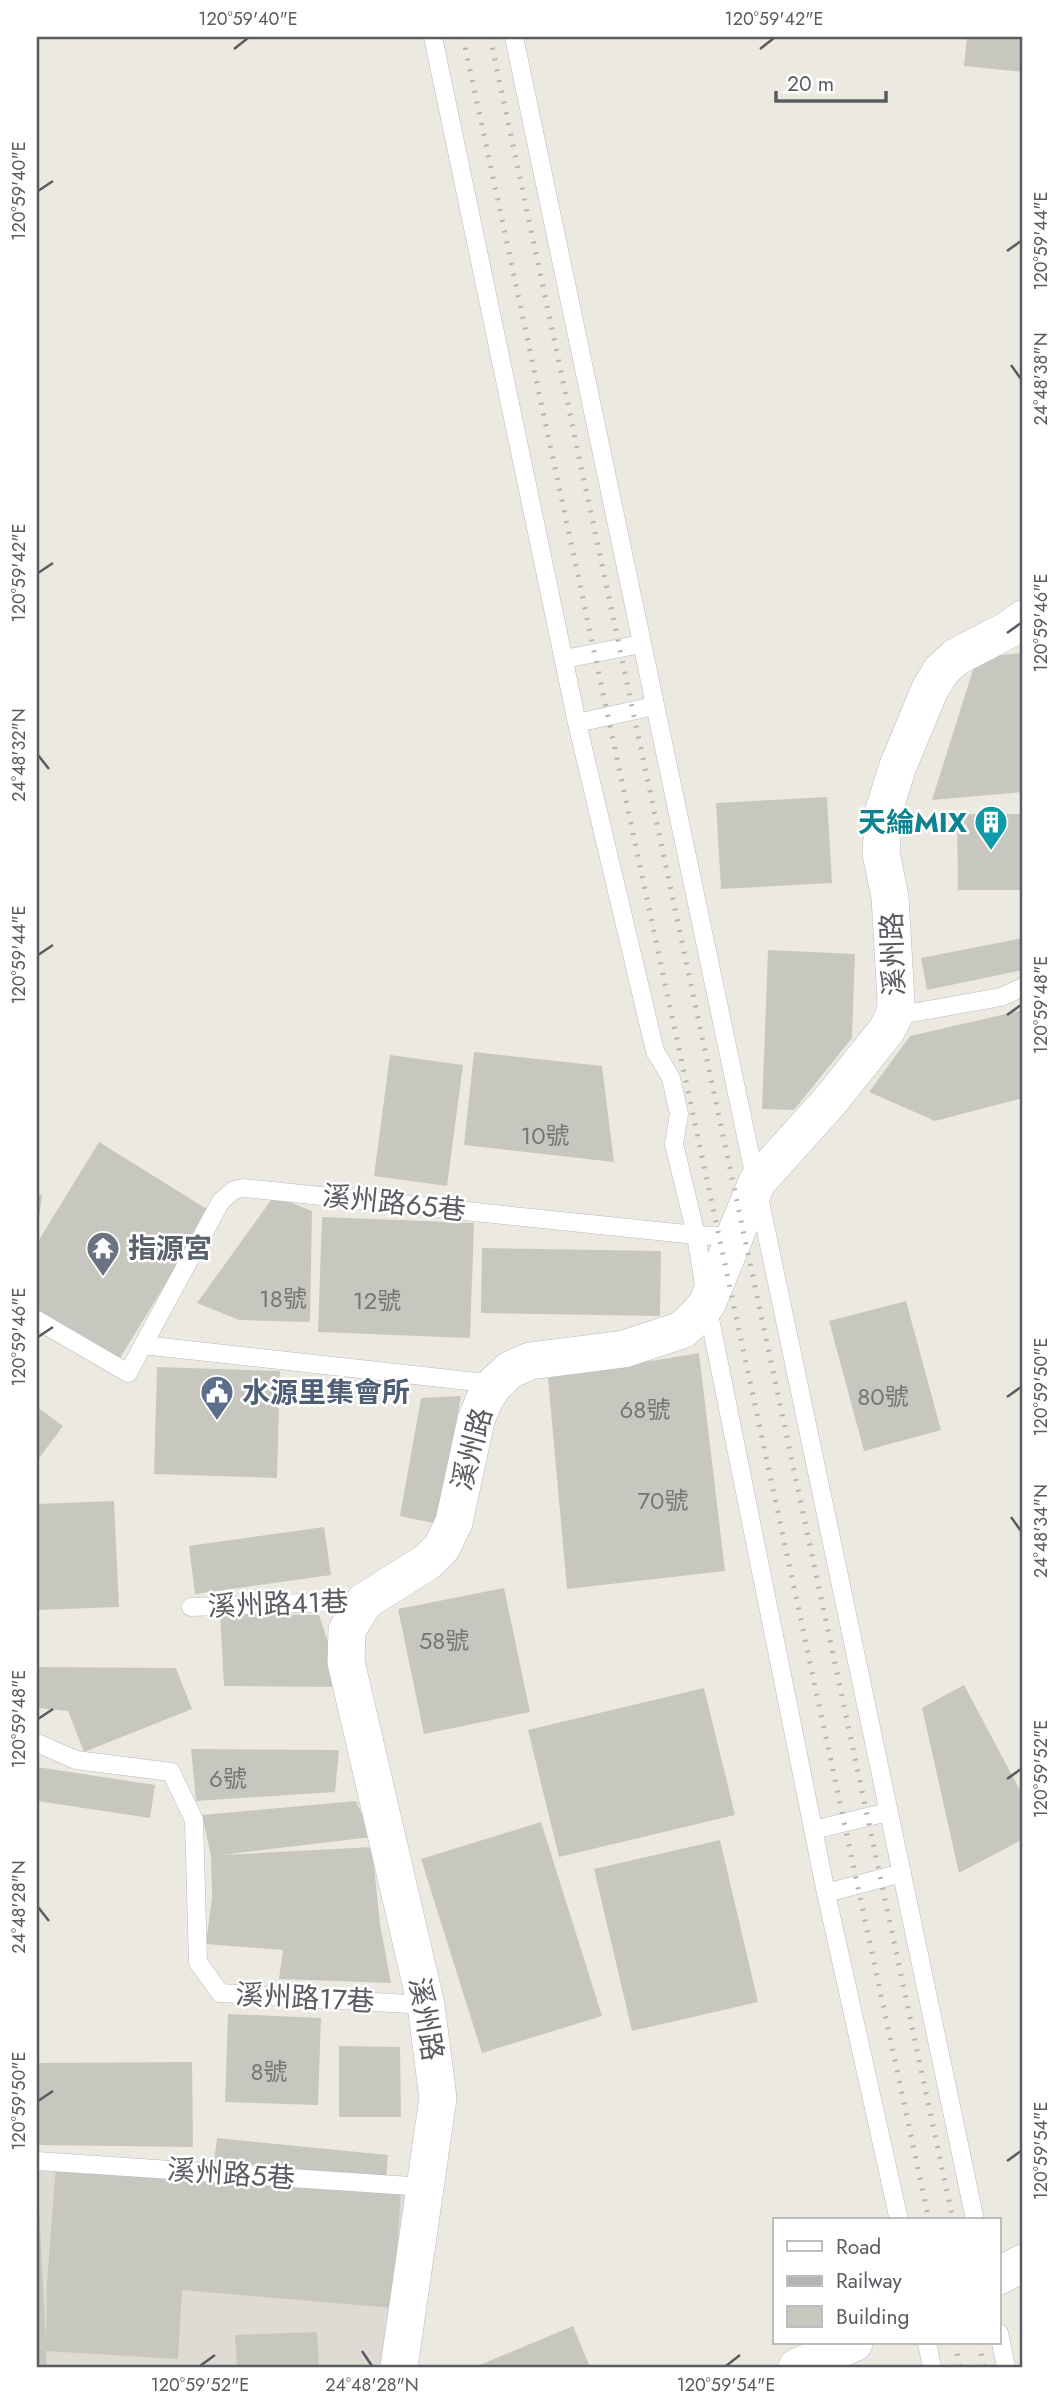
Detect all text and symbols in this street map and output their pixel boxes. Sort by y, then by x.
text: 120°59'40"E [198,6,298,32]
text: 120°59'42"E [725,6,823,32]
scale bar [776,60,887,104]
text: 20 m [787,69,834,99]
text: 120°59'40"E [6,141,32,241]
text: 120°59'44"E [1028,191,1054,291]
text: 24°48'38"N [1028,332,1054,426]
text: 120°59'42"E [6,524,32,622]
text: 120°59'46"E [1028,574,1054,672]
text: 24°48'32"N [6,708,32,802]
place label: 天綸MIX [858,802,968,843]
building icon: 天綸MIX [972,803,1010,852]
text: 120°59'44"E [6,905,32,1005]
street label: 溪州路 [871,911,915,997]
text: 120°59'48"E [1028,956,1054,1054]
house number: 10號 [520,1118,570,1153]
street label: 溪州路65巷 [320,1175,468,1231]
place label: 指源宮 [128,1228,212,1269]
temple icon: 指源宮 [84,1229,122,1278]
house number: 18號 [259,1281,307,1316]
house number: 12號 [353,1283,401,1318]
text: 120°59'46"E [6,1288,32,1386]
text: 120°59'50"E [1028,1337,1054,1437]
place label: 水源里集會所 [242,1372,410,1413]
public building icon: 水源里集會所 [198,1373,236,1422]
house number: 80號 [857,1379,909,1414]
house number: 68號 [620,1392,670,1427]
street label: 溪州路 [441,1403,503,1495]
house number: 70號 [638,1483,689,1518]
text: 24°48'34"N [1028,1484,1054,1578]
street label: 溪州路41巷 [207,1581,349,1627]
house number: 58號 [419,1623,469,1658]
text: 120°59'48"E [6,1670,32,1768]
text: 120°59'52"E [1028,1720,1054,1818]
house number: 6號 [209,1761,247,1796]
text: 24°48'28"N [6,1860,32,1954]
street label: 溪州路17巷 [234,1974,376,2022]
street label: 溪州路 [399,1974,453,2064]
text: 120°59'50"E [6,2051,32,2151]
house number: 8號 [250,2054,288,2089]
text: 120°59'54"E [1028,2102,1054,2200]
street label: 溪州路5巷 [166,2149,296,2199]
legend [773,2218,1000,2344]
text: Road [836,2232,881,2262]
text: Railway [836,2266,902,2296]
text: Building [836,2302,909,2332]
text: 120°59'52"E [151,2372,249,2398]
text: 24°48'28"N [325,2372,419,2398]
text: 120°59'54"E [677,2372,775,2398]

